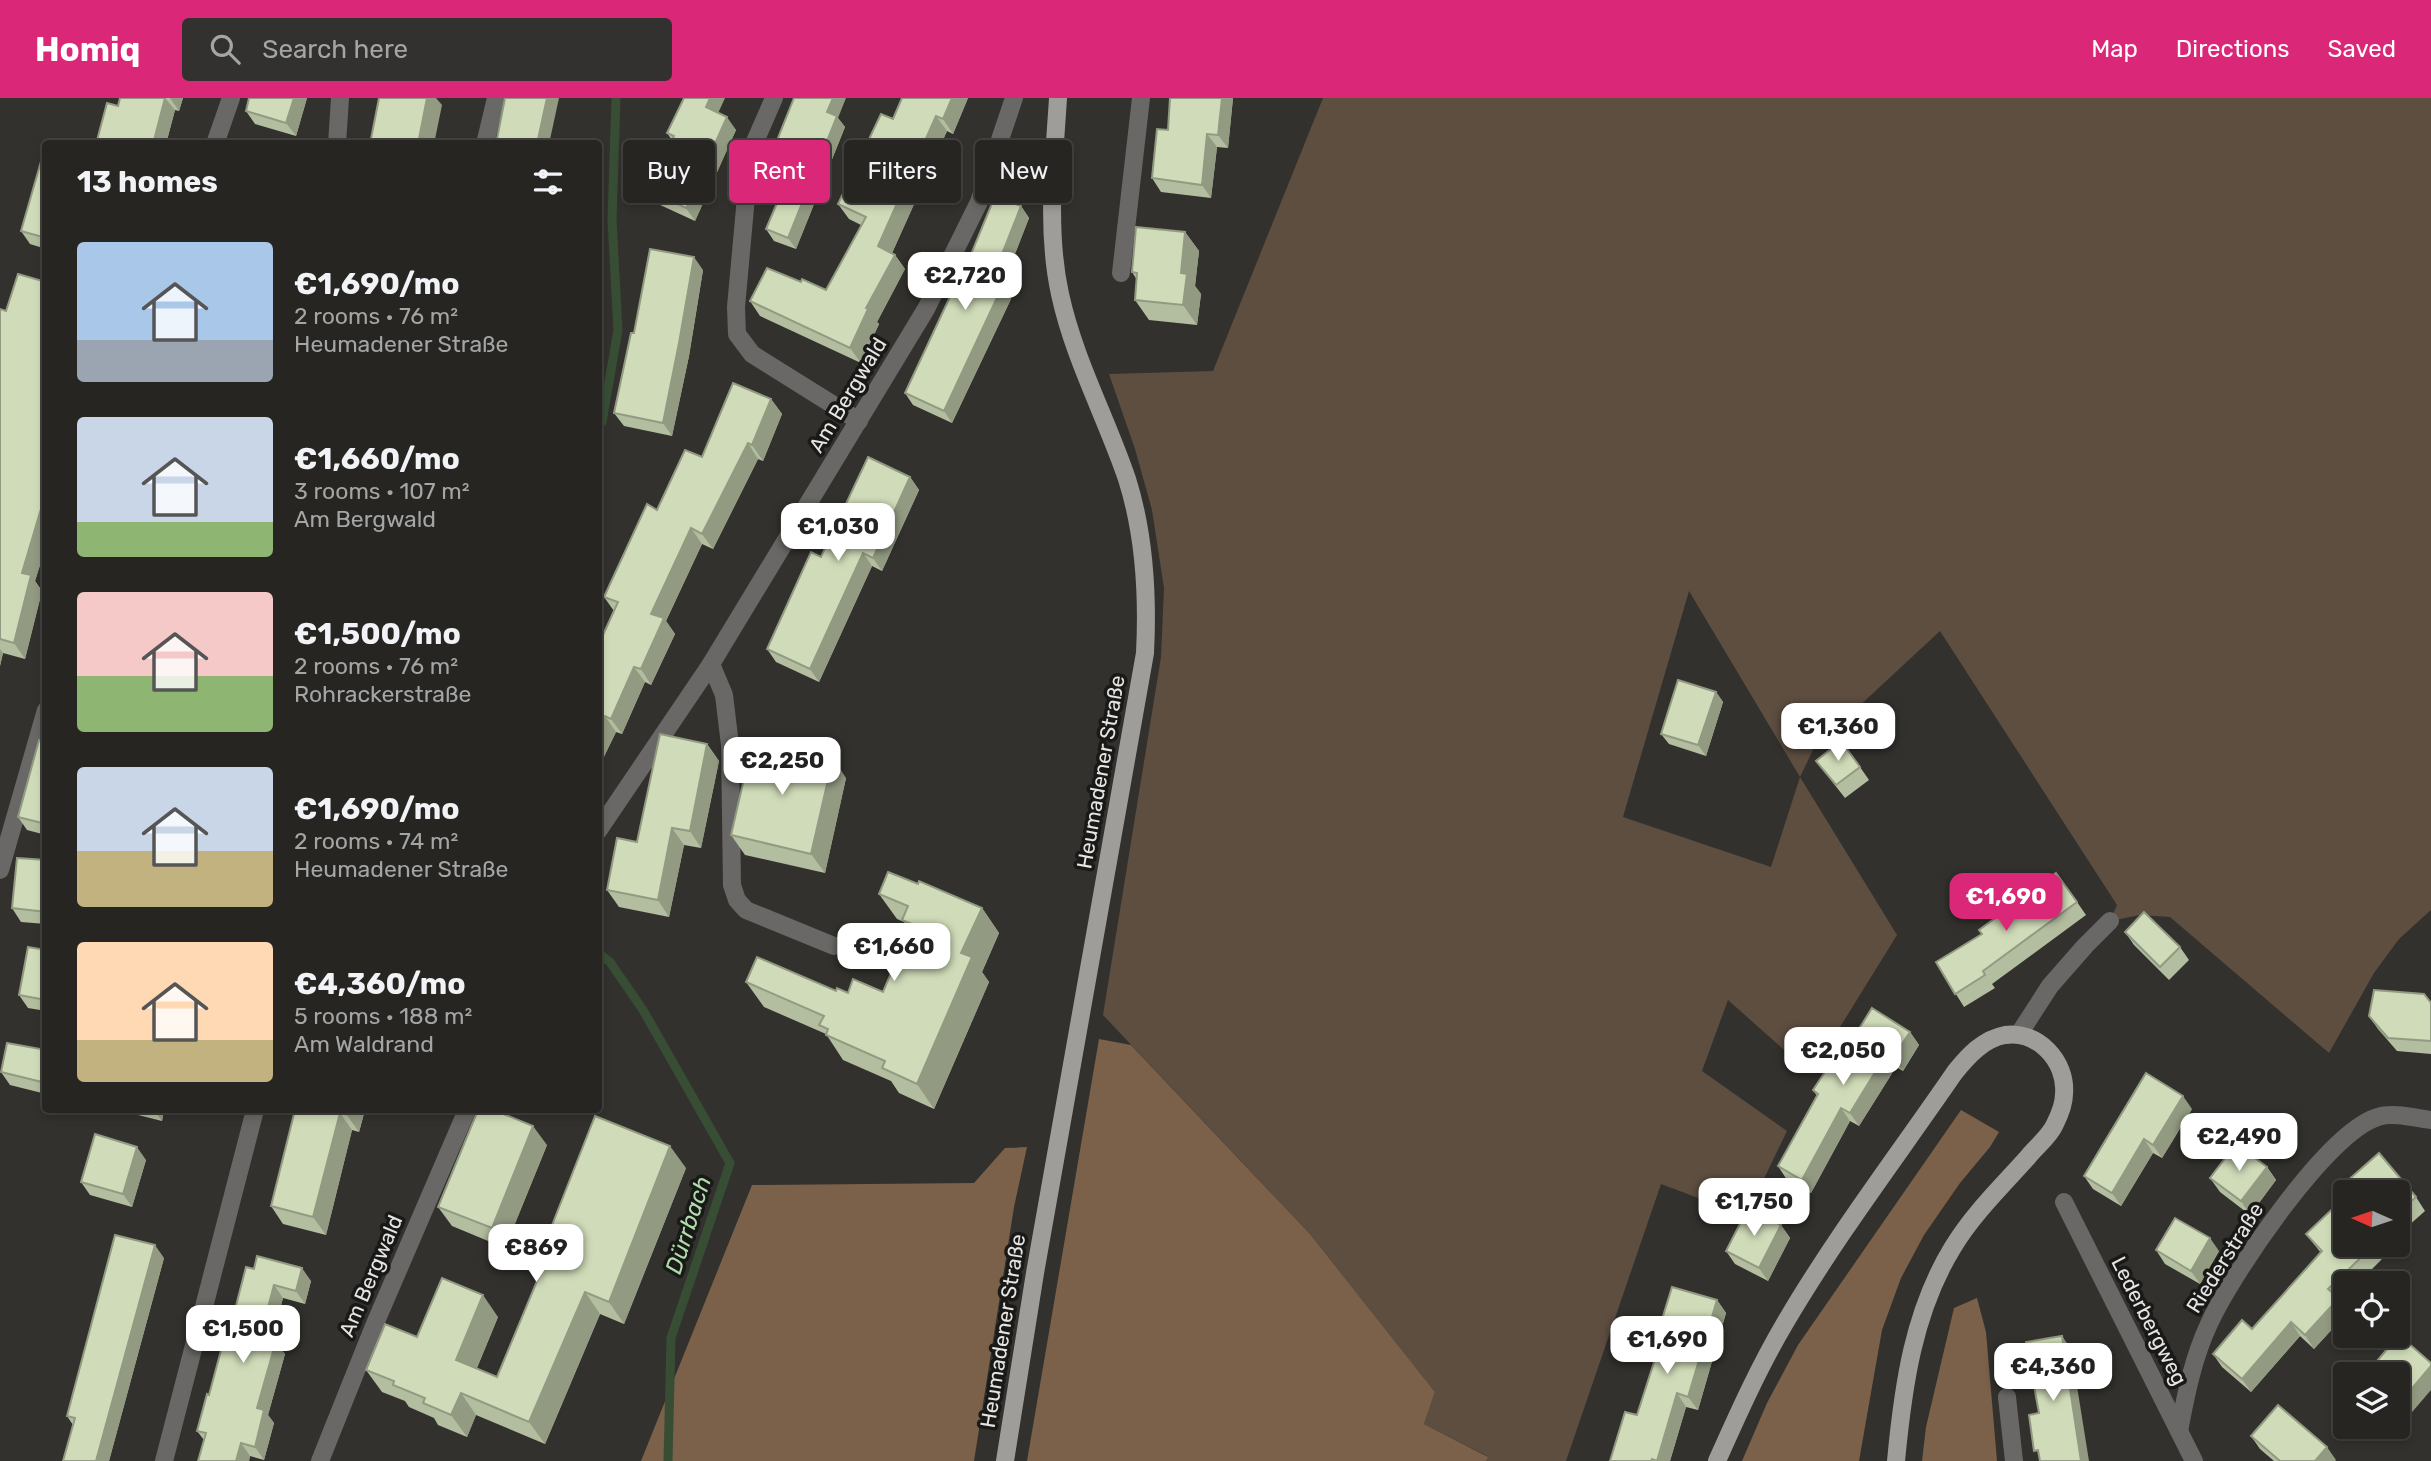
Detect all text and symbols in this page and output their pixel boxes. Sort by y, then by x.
search box [182,18,672,81]
text: Homiq [35,30,140,69]
icon: search [206,30,244,68]
text: Search here [262,34,408,65]
text: Map [2091,35,2138,63]
text: Directions [2176,35,2289,63]
text: Saved [2327,35,2396,63]
chip: Buy [623,140,715,203]
chip: Rent [729,140,830,203]
chip: Filters [844,140,961,203]
chip: New [975,140,1072,203]
icon: filters [529,163,567,201]
text: 13 homes [77,164,218,200]
pin: €2,720 [908,252,1022,312]
text: €2,720 [924,261,1006,289]
text: €1,690/mo [294,266,460,302]
icon: home [133,270,217,354]
text: 2 rooms · 76 m² [294,302,458,330]
text: Heumadener Straße [294,330,509,358]
street label: Am Bergwald [803,333,892,457]
text: €1,660/mo [294,441,460,477]
icon: home [133,445,217,529]
text: 3 rooms · 107 m² [294,477,470,505]
pin: €1,030 [781,504,895,563]
text: Am Bergwald [294,505,436,533]
text: €1,030 [797,512,879,540]
text: €1,500/mo [294,616,461,652]
icon: home [133,620,217,704]
text: 2 rooms · 76 m² [294,652,458,680]
street label: Heumadener Straße [1071,673,1130,871]
text: Rohrackerstraße [294,680,471,708]
pin: €1,360 [1781,704,1895,763]
text: €1,360 [1797,712,1879,740]
pin: €2,250 [725,738,839,797]
text: €2,250 [740,746,824,774]
text: €1,690/mo [294,791,460,827]
icon: home [133,795,217,879]
text: 2 rooms · 74 m² [294,827,458,855]
text: Heumadener Straße [294,855,509,883]
pin: €1,690 [1949,874,2063,933]
text: €1,690 [1965,882,2047,910]
pin: €1,660 [837,924,951,983]
text: €1,660 [853,932,935,960]
text: €4,360/mo [294,966,466,1002]
icon: home [133,970,217,1054]
text: 5 rooms · 188 m² [294,1002,472,1030]
pin: €2,050 [1786,1028,1900,1087]
text: Am Waldrand [294,1030,434,1058]
text: €2,050 [1800,1036,1886,1064]
pin: €2,490 [2182,1114,2296,1173]
text: €2,490 [2196,1122,2282,1150]
water label: Dürrbach [659,1173,717,1277]
pin: €1,750 [1697,1178,1811,1238]
north arrow [2333,1180,2410,1256]
map controls [2333,1180,2410,1439]
text: €1,750 [1715,1187,1793,1215]
street label: Riederstraße [2181,1198,2268,1317]
street label: Am Bergwald [334,1211,407,1340]
pin: €869 [495,1224,577,1284]
street label: Heumadener Straße [975,1232,1030,1430]
text: €869 [504,1233,568,1261]
street label: Lederbergweg [2106,1252,2193,1389]
button: locate [2333,1271,2410,1348]
pin: €1,500 [186,1306,300,1365]
text: €1,500 [202,1314,284,1342]
pin: €1,690 [1610,1316,1724,1376]
text: €1,690 [1626,1325,1708,1353]
pin: €4,360 [1996,1344,2110,1403]
text: €4,360 [2010,1352,2096,1380]
button: layers [2333,1362,2410,1439]

